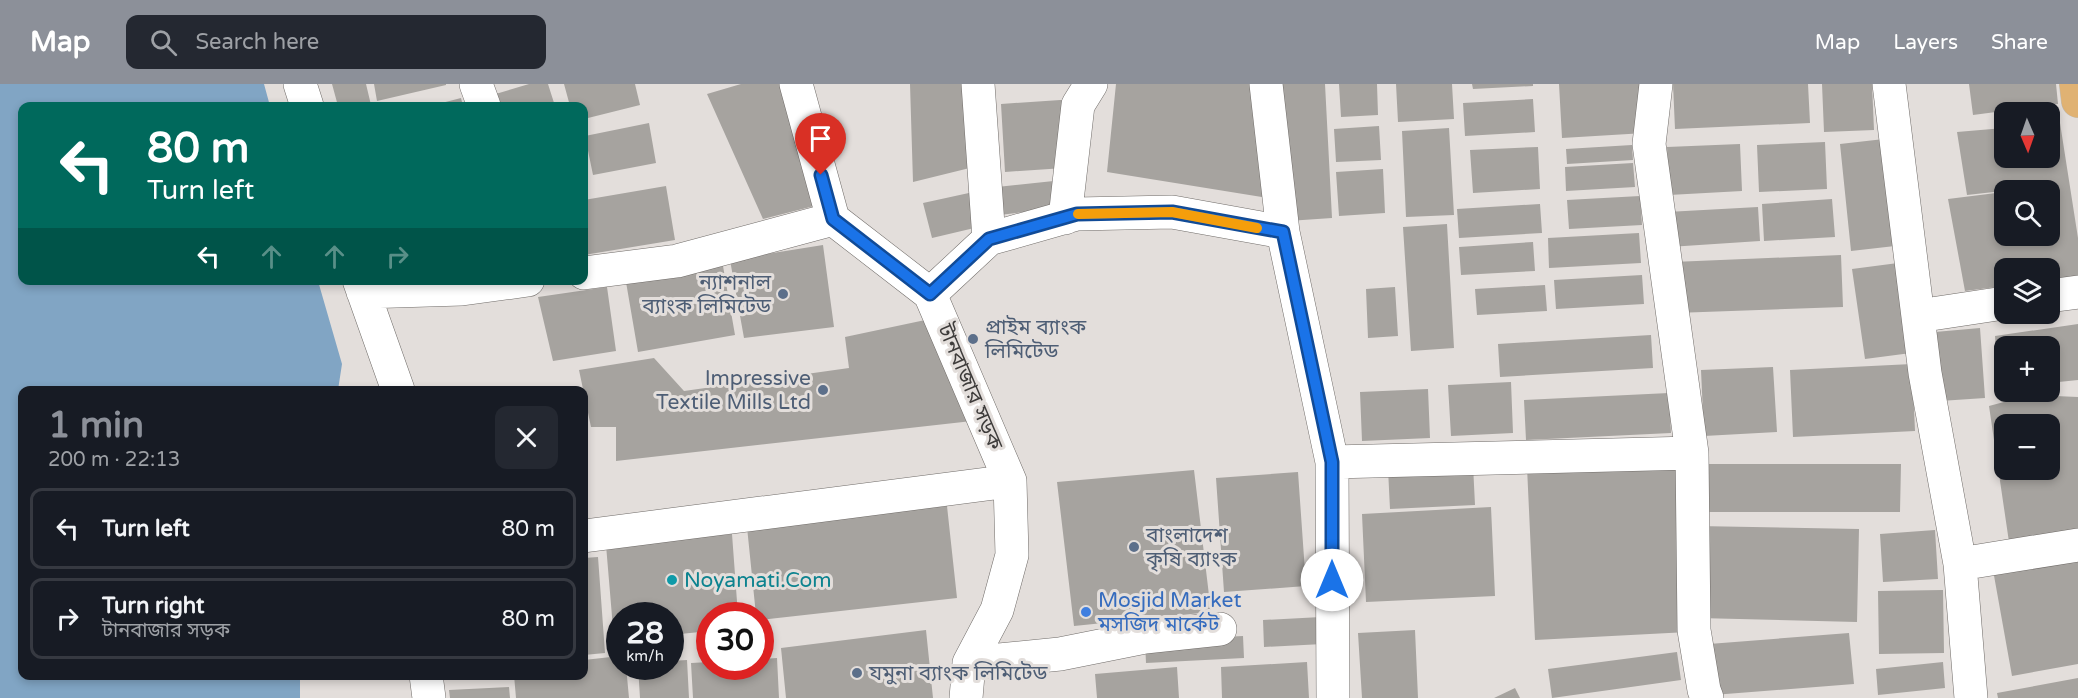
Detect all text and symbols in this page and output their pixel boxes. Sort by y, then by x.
search box [126,15,546,69]
text: Map [30,25,90,59]
icon: search [147,26,180,59]
text: Search here [195,29,319,55]
text: Map [1815,30,1860,55]
text: Layers [1893,30,1958,55]
text: Share [1991,30,2048,55]
north arrow [1994,102,2060,168]
map controls [1994,102,2060,480]
pin [795,113,846,175]
icon: arrive [804,122,837,155]
text: 80 m [147,123,249,174]
icon: left [48,126,126,204]
text: Turn left [147,174,254,207]
button: search [1994,180,2060,246]
icon: left [192,240,225,273]
icon: ahead [255,240,288,273]
icon: ahead [318,240,351,273]
icon: right [381,240,414,273]
button: layers [1994,258,2060,324]
place label: ন্যাশনাল ব্যাংক লিমিটেড [641,270,772,319]
marker: ন্যাশনাল ব্যাংক লিমিটেড [776,287,790,301]
place label: প্রাইম ব্যাংক লিমিটেড [984,315,1087,364]
street label: টানবাজার সড়ক [932,319,1008,455]
marker: প্রাইম ব্যাংক লিমিটেড [966,332,980,346]
button: + [1994,336,2060,402]
place label: Impressive Textile Mills Ltd [656,366,811,415]
marker: Impressive Textile Mills Ltd [816,383,830,397]
text: 1 min [48,404,144,447]
button: close [495,406,558,469]
button: − [1994,414,2060,480]
text: 200 m · 22:13 [48,448,180,472]
icon: left [51,512,84,545]
text: Turn left [102,516,190,542]
text: 80 m [501,516,555,542]
place label: বাংলাদেশ কৃষি ব্যাংক [1145,523,1238,572]
marker: বাংলাদেশ কৃষি ব্যাংক [1127,540,1141,554]
position arrow [1300,548,1364,612]
place label: Noyamati.Com [684,568,831,593]
marker: Noyamati.Com [665,573,679,587]
place label: Mosjid Market মসজিদ মার্কেট [1097,588,1241,637]
text: Turn right [102,593,204,619]
icon: right [51,602,84,635]
speed limit sign: 30 [696,602,774,680]
marker: Mosjid Market মসজিদ মার্কেট [1079,605,1093,619]
text: 80 m [501,606,555,632]
text: 28 [626,615,664,652]
text: টানবাজার সড়ক [102,619,230,643]
text: km/h [626,647,664,665]
place label: যমুনা ব্যাংক লিমিটেড [868,661,1049,686]
marker: যমুনা ব্যাংক লিমিটেড [850,666,864,680]

